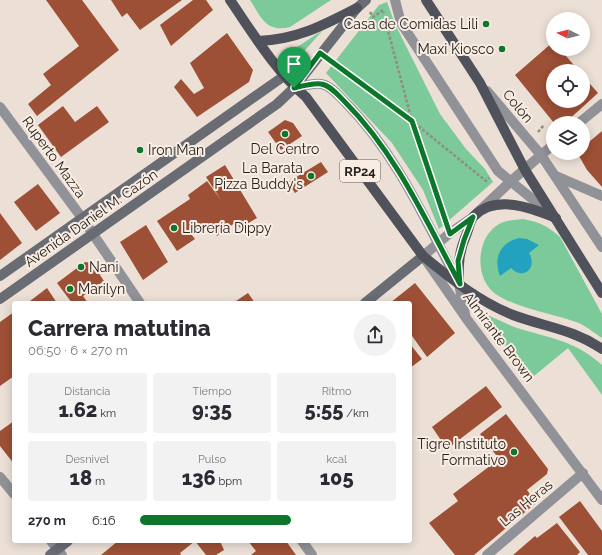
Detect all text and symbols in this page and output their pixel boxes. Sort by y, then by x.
north arrow [546,12,590,56]
map controls [546,12,590,160]
place label: Casa de Comidas Lili [344,16,478,32]
marker: Casa de Comidas Lili [481,19,491,29]
place label: Maxi Kiosco [417,41,494,57]
marker: Maxi Kiosco [497,44,507,54]
pin [277,47,311,88]
icon: arrive [283,53,305,75]
button: locate [546,64,590,108]
street label: Colón [500,86,536,126]
street label: Ruperto Mazza [19,113,89,201]
button: layers [546,116,590,160]
marker: Del Centro [280,129,290,139]
place label: Del Centro [251,141,319,157]
place label: Iron Man [148,142,204,158]
marker: Iron Man [135,145,145,155]
place label: La Barata Pizza Buddy's [214,160,303,192]
road number: RP24 [340,160,380,182]
street label: Avenida Daniel M. Cazón [21,166,161,270]
marker: La Barata Pizza Buddy's [306,171,316,181]
place label: Librería Dippy [182,220,272,236]
marker: Librería Dippy [169,223,179,233]
place label: Nani [89,259,119,275]
marker: Nani [76,262,86,272]
place label: Marilyn [78,281,125,297]
marker: Marilyn [65,284,75,294]
street label: Almirante Brown [460,289,538,385]
button: share [354,314,396,356]
text: Carrera matutina [28,315,211,341]
text: 06:50 · 6 × 270 m [28,343,128,358]
text: Distancia [64,385,110,398]
text: Tiempo [192,385,232,398]
text: Ritmo [322,385,352,398]
text: 1.62 [59,398,97,422]
text: 9:35 [192,398,232,422]
text: 5:55 [304,398,343,422]
text: km [97,407,116,420]
text: /km [343,407,369,420]
place label: Tigre Instituto Formativo [417,436,506,468]
marker: Tigre Instituto Formativo [509,447,519,457]
text: Desnivel [66,453,109,466]
text: Pulso [198,453,226,466]
text: kcal [326,453,347,466]
text: 18 [70,466,92,490]
text: 136 [182,466,216,490]
text: 105 [320,466,354,490]
text: m [92,475,105,488]
text: bpm [216,475,242,488]
street label: Las Heras [496,476,556,530]
text: 270 m [28,513,66,528]
text: 6:16 [92,513,116,528]

